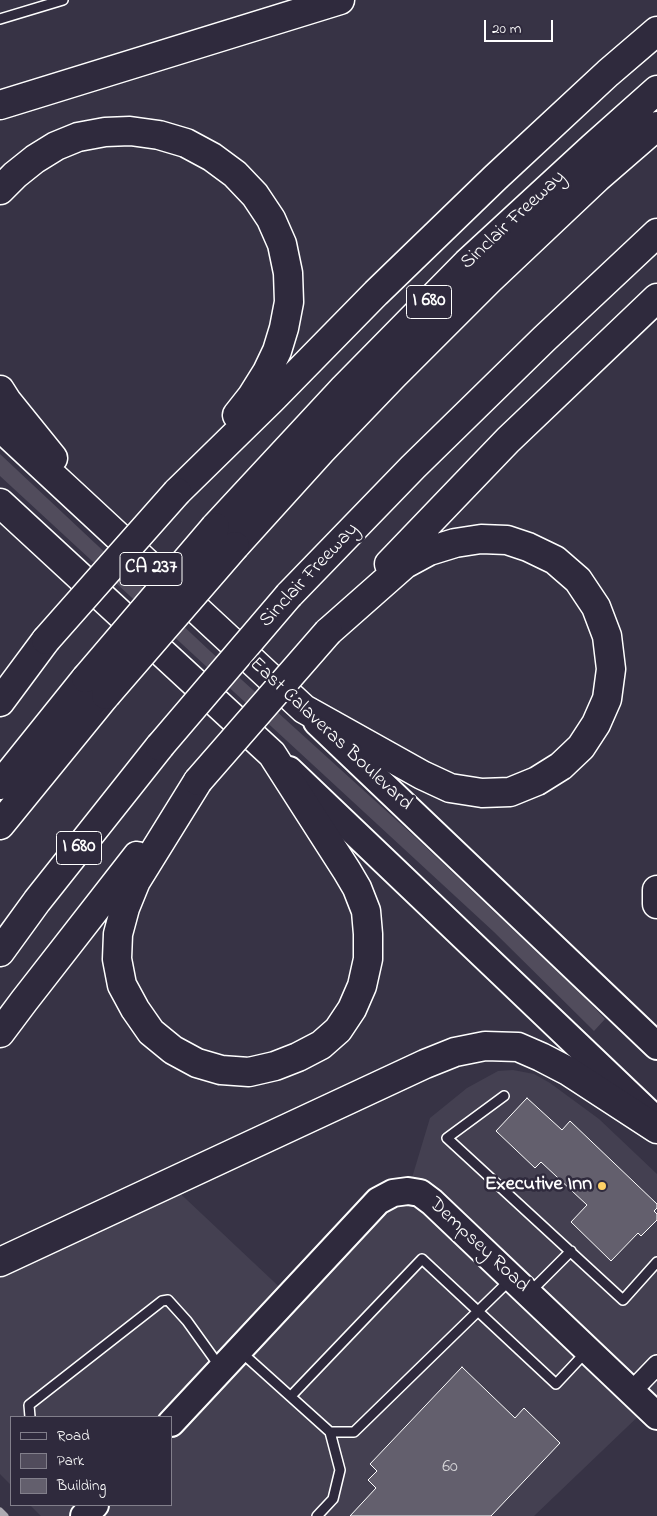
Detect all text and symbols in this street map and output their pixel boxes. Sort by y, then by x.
scale bar [487,10,556,42]
text: 20 m [492,18,521,40]
street label: Sinclair Freeway [457,166,571,276]
road number: I 680 [406,286,452,318]
street label: Sinclair Freeway [255,519,365,633]
road number: CA 237 [120,552,182,586]
street label: East Calaveras Boulevard [244,653,416,817]
road number: I 680 [56,831,102,864]
place label: Executive Inn [485,1174,592,1198]
marker: Executive Inn [596,1180,608,1192]
street label: Dempsey Road [423,1193,533,1299]
legend [10,1416,172,1506]
text: Road [57,1425,90,1447]
text: Park [57,1450,84,1472]
house number: 60 [442,1457,458,1479]
text: Building [57,1475,106,1497]

